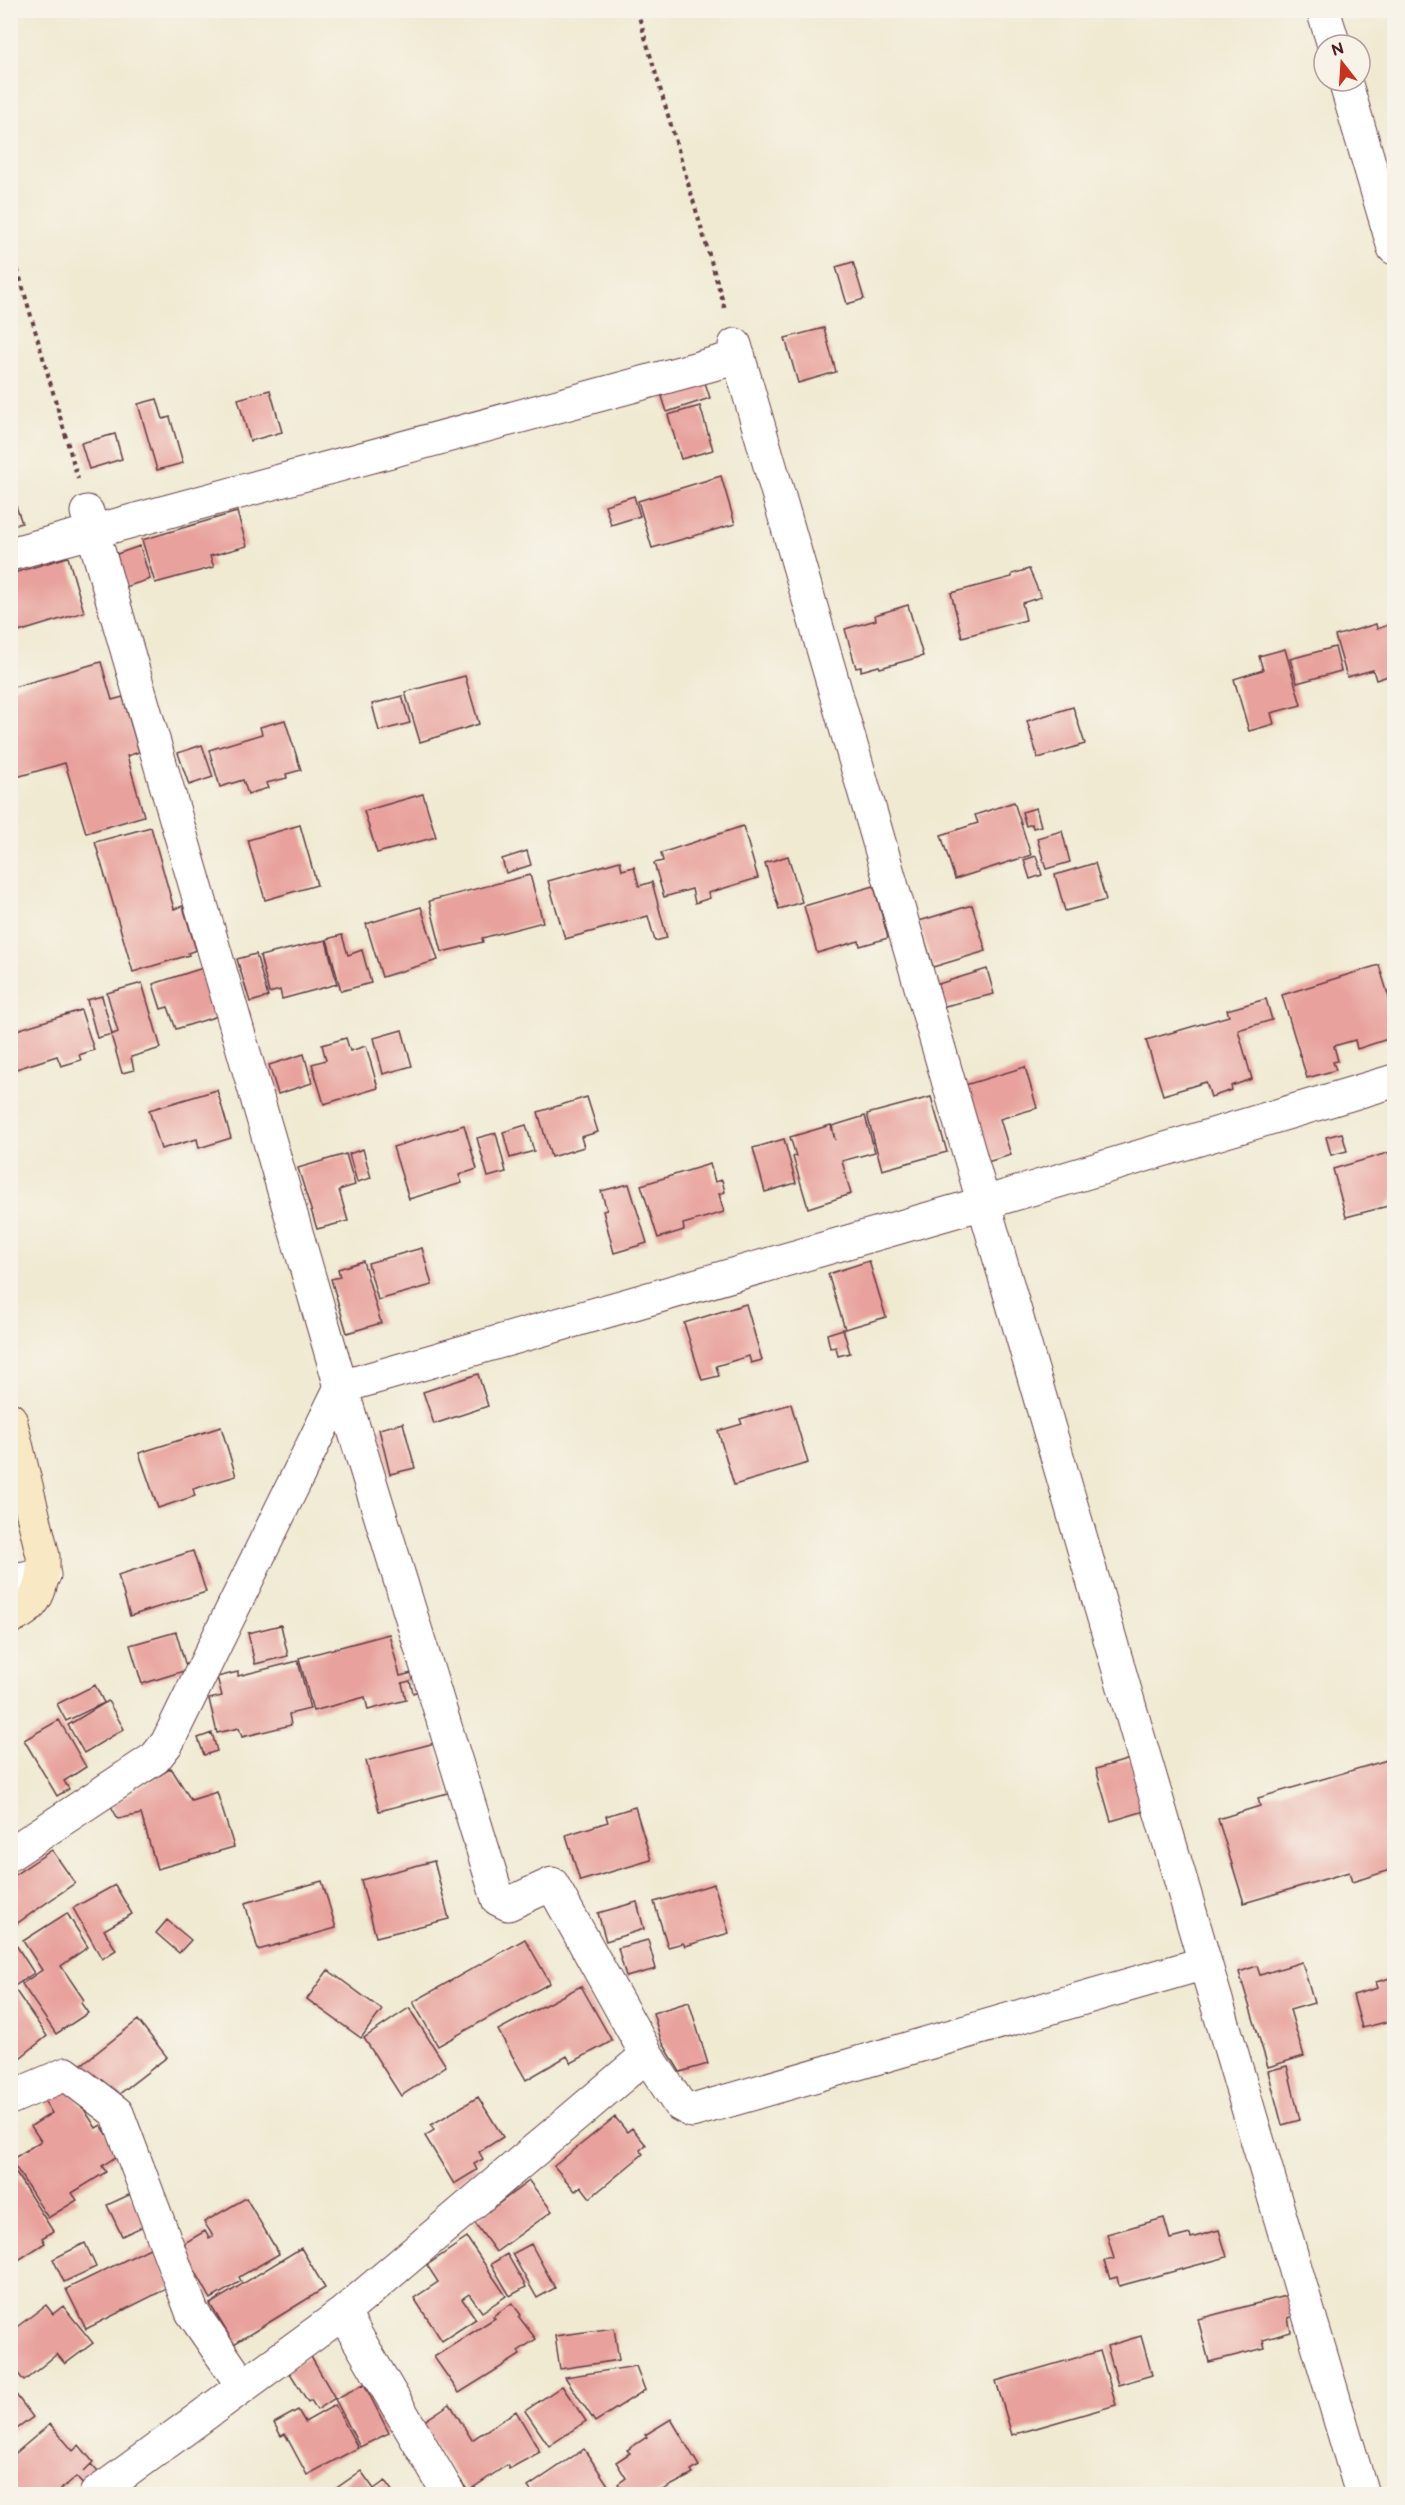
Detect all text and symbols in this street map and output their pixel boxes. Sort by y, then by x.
north arrow [1312,33,1372,93]
text: N [1330,39,1347,61]

